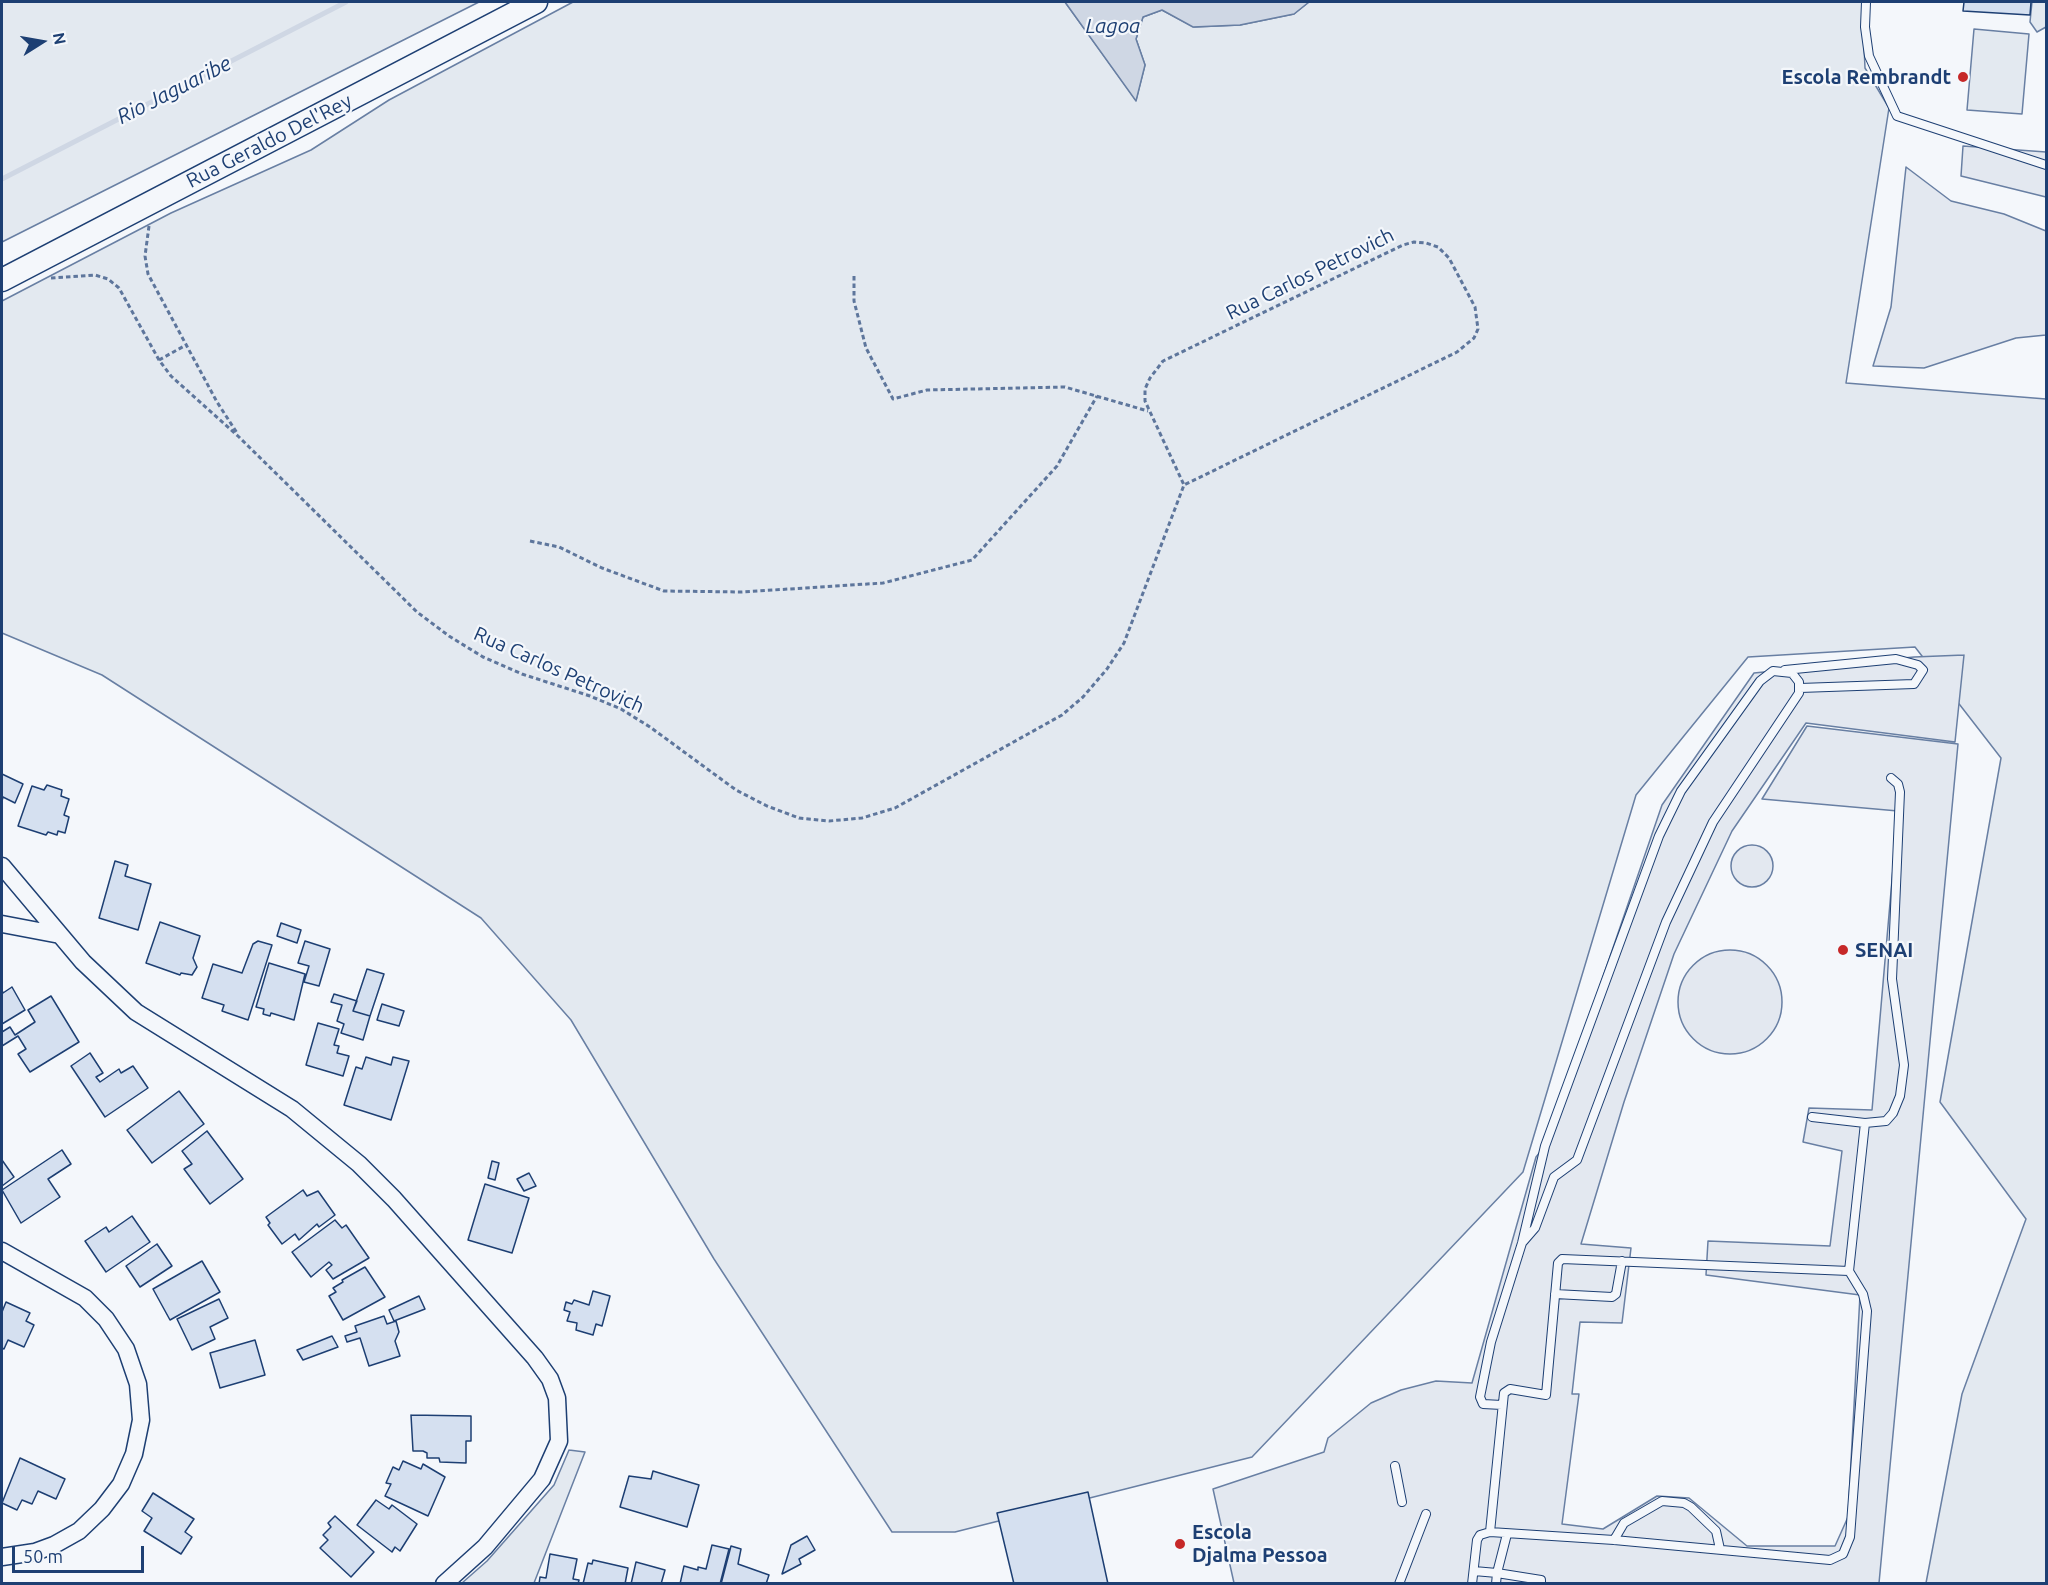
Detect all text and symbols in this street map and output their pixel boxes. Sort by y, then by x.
north arrow [12,12,72,72]
water label: Lagoa [1086,13,1140,39]
text: N [50,31,70,46]
water label: Rio Jaguaribe [113,50,235,130]
place label: Escola Rembrandt [1782,65,1951,89]
marker: Escola Rembrandt [1956,70,1970,84]
street label: Rua Geraldo Del'Rey [182,89,356,193]
street label: Rua Carlos Petrovich [1222,223,1398,325]
street label: Rua Carlos Petrovich [470,622,648,718]
place label: SENAI [1855,938,1913,962]
marker: SENAI [1836,943,1850,957]
place label: Escola Djalma Pessoa [1192,1520,1328,1567]
scale bar [15,1534,147,1572]
marker: Escola Djalma Pessoa [1173,1537,1187,1551]
text: 50 m [23,1546,63,1566]

